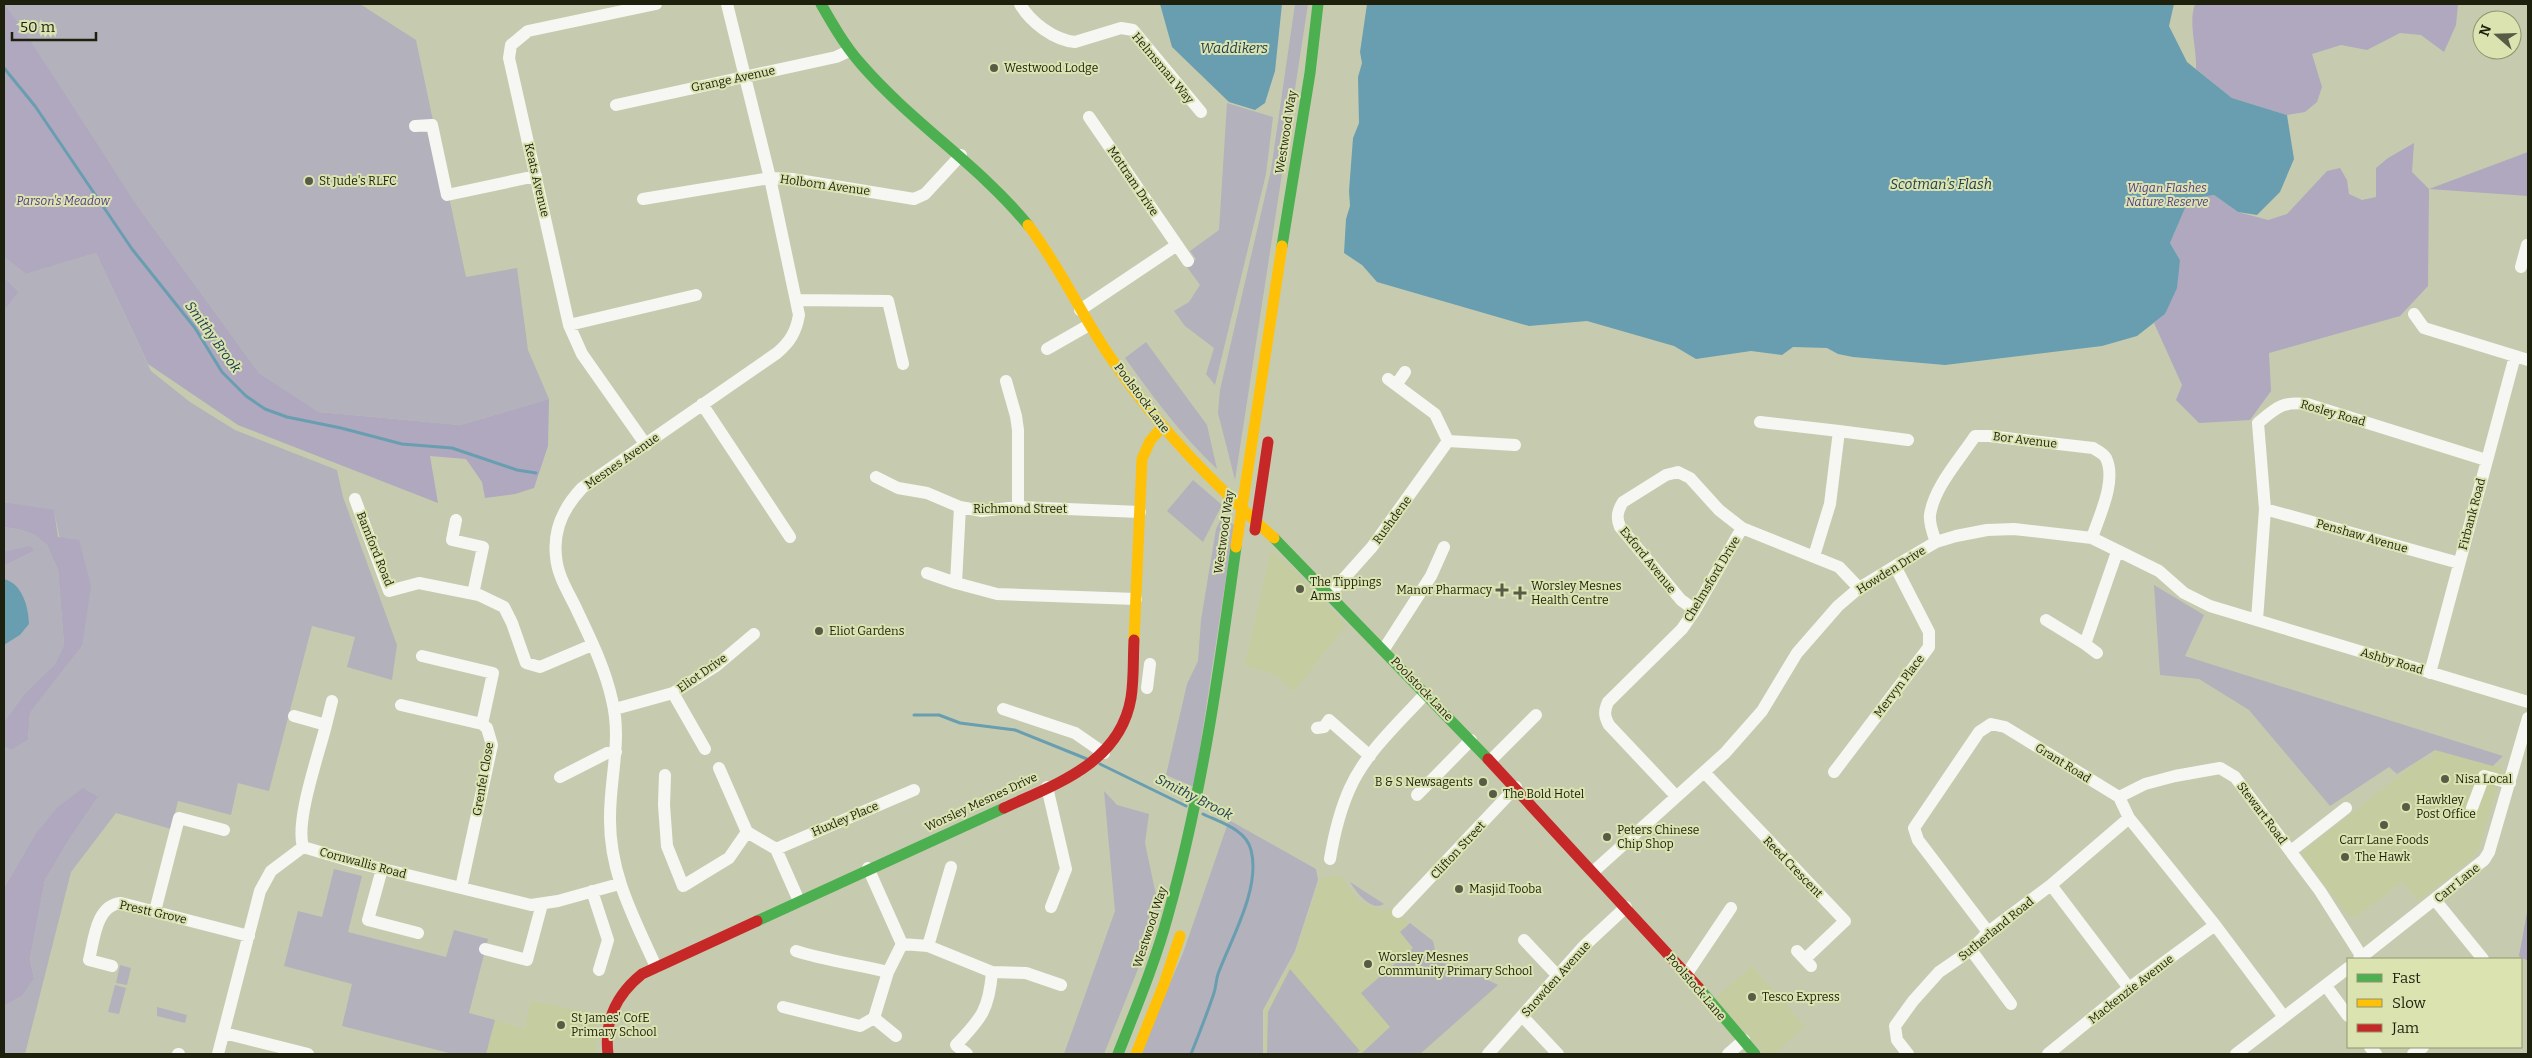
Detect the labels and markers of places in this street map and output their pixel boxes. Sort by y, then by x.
place label: Westwood Lodge [1004,61,1098,75]
marker: Westwood Lodge [988,62,1000,74]
place label: St Jude's RLFC [319,174,397,188]
marker: St Jude's RLFC [303,175,315,187]
place label: The Tippings Arms [1310,575,1382,603]
place label: Worsley Mesnes Health Centre [1531,579,1622,607]
marker: The Tippings Arms [1294,583,1306,595]
place label: Manor Pharmacy [1396,583,1493,597]
marker: Manor Pharmacy [1496,584,1508,596]
marker: Worsley Mesnes Health Centre [1513,586,1527,600]
place label: Eliot Gardens [829,624,905,638]
marker: Eliot Gardens [813,625,825,637]
place label: Nisa Local [2455,772,2513,786]
marker: Nisa Local [2439,773,2451,785]
place label: B & S Newsagents [1375,775,1473,789]
marker: B & S Newsagents [1477,776,1489,788]
place label: The Bold Hotel [1503,787,1585,801]
marker: The Bold Hotel [1487,788,1499,800]
place label: Hawkley Post Office [2416,793,2476,821]
marker: Hawkley Post Office [2400,801,2412,813]
marker: Carr Lane Foods [2378,819,2390,831]
place label: Peters Chinese Chip Shop [1617,823,1699,851]
marker: Peters Chinese Chip Shop [1601,831,1613,843]
place label: Carr Lane Foods [2339,833,2429,847]
place label: The Hawk [2355,850,2410,864]
marker: The Hawk [2339,851,2351,863]
place label: Masjid Tooba [1469,882,1542,896]
marker: Masjid Tooba [1453,883,1465,895]
place label: Worsley Mesnes Community Primary School [1378,950,1533,978]
marker: Worsley Mesnes Community Primary School [1362,958,1374,970]
place label: Tesco Express [1762,990,1840,1004]
marker: Tesco Express [1746,991,1758,1003]
place label: St James' CofE Primary School [571,1011,657,1039]
marker: St James' CofE Primary School [555,1019,567,1031]

